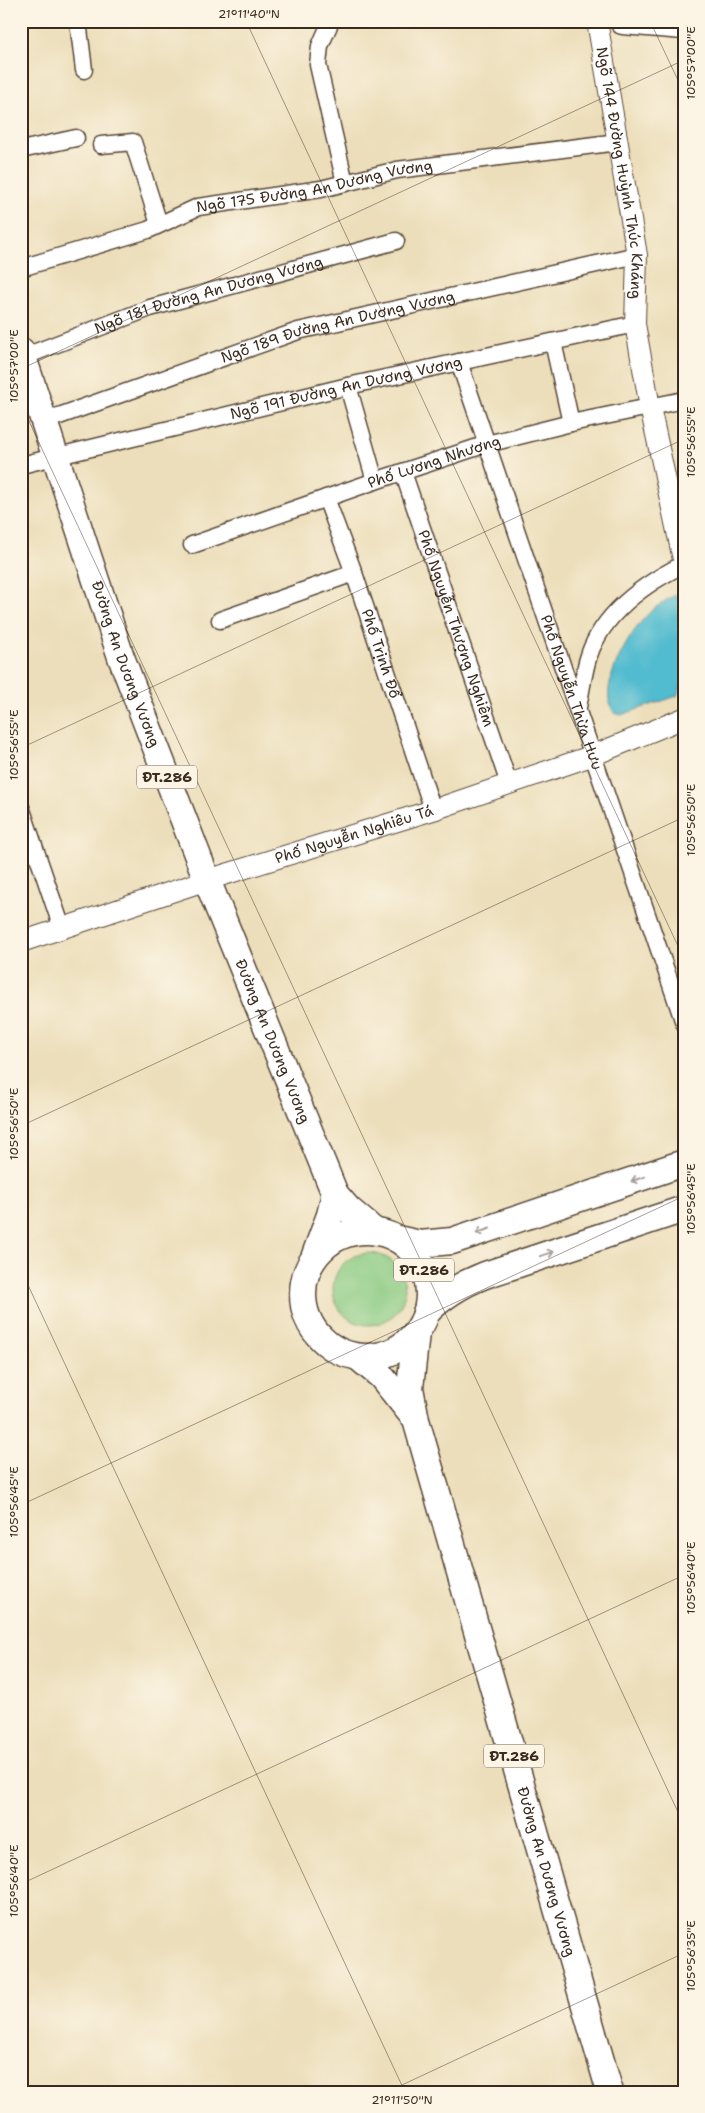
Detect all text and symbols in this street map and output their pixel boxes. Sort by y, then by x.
text: 21°11'40"N [218,6,280,22]
text: 105°57'00"E [683,26,699,100]
street label: Ngõ 144 Đường Huỳnh Thúc Kháng [592,45,647,299]
street label: Ngõ 175 Đường An Dương Vương [195,156,434,217]
street label: Ngõ 181 Đường An Dương Vương [91,251,325,339]
street label: Ngõ 189 Đường An Dương Vương [218,286,457,368]
text: 105°57'00"E [6,329,22,403]
street label: Ngõ 191 Đường An Dương Vương [228,352,464,424]
text: 105°56'55"E [683,407,699,477]
street label: Phố Lương Nhượng [365,431,503,493]
street label: Phố Nguyễn Thượng Nghiêm [413,527,499,729]
street label: Đường An Dương Vương [87,578,165,750]
street label: Phố Trịnh Đổ [357,606,405,701]
street label: Phố Nguyễn Thừa Hưu [536,612,607,773]
text: 105°56'55"E [6,710,22,780]
road number: ĐT.286 [137,766,197,789]
text: 105°56'50"E [683,784,699,856]
street label: Phố Nguyễn Nghiêu Tá [272,800,436,868]
street label: Đường An Dương Vương [230,956,315,1126]
text: 105°56'50"E [6,1088,22,1160]
text: 105°56'45"E [683,1163,699,1235]
one-way arrow [630,1175,646,1184]
one-way arrow [476,1226,492,1236]
one-way arrow [538,1249,554,1258]
road number: ĐT.286 [394,1258,454,1282]
text: 105°56'45"E [6,1466,22,1538]
text: 105°56'40"E [683,1542,699,1614]
road number: ĐT.286 [484,1744,544,1768]
street label: Đường An Dương Vương [512,1784,580,1959]
text: 105°56'40"E [6,1845,22,1917]
text: 105°56'35"E [683,1920,699,1992]
text: 21°11'50"N [371,2092,433,2108]

